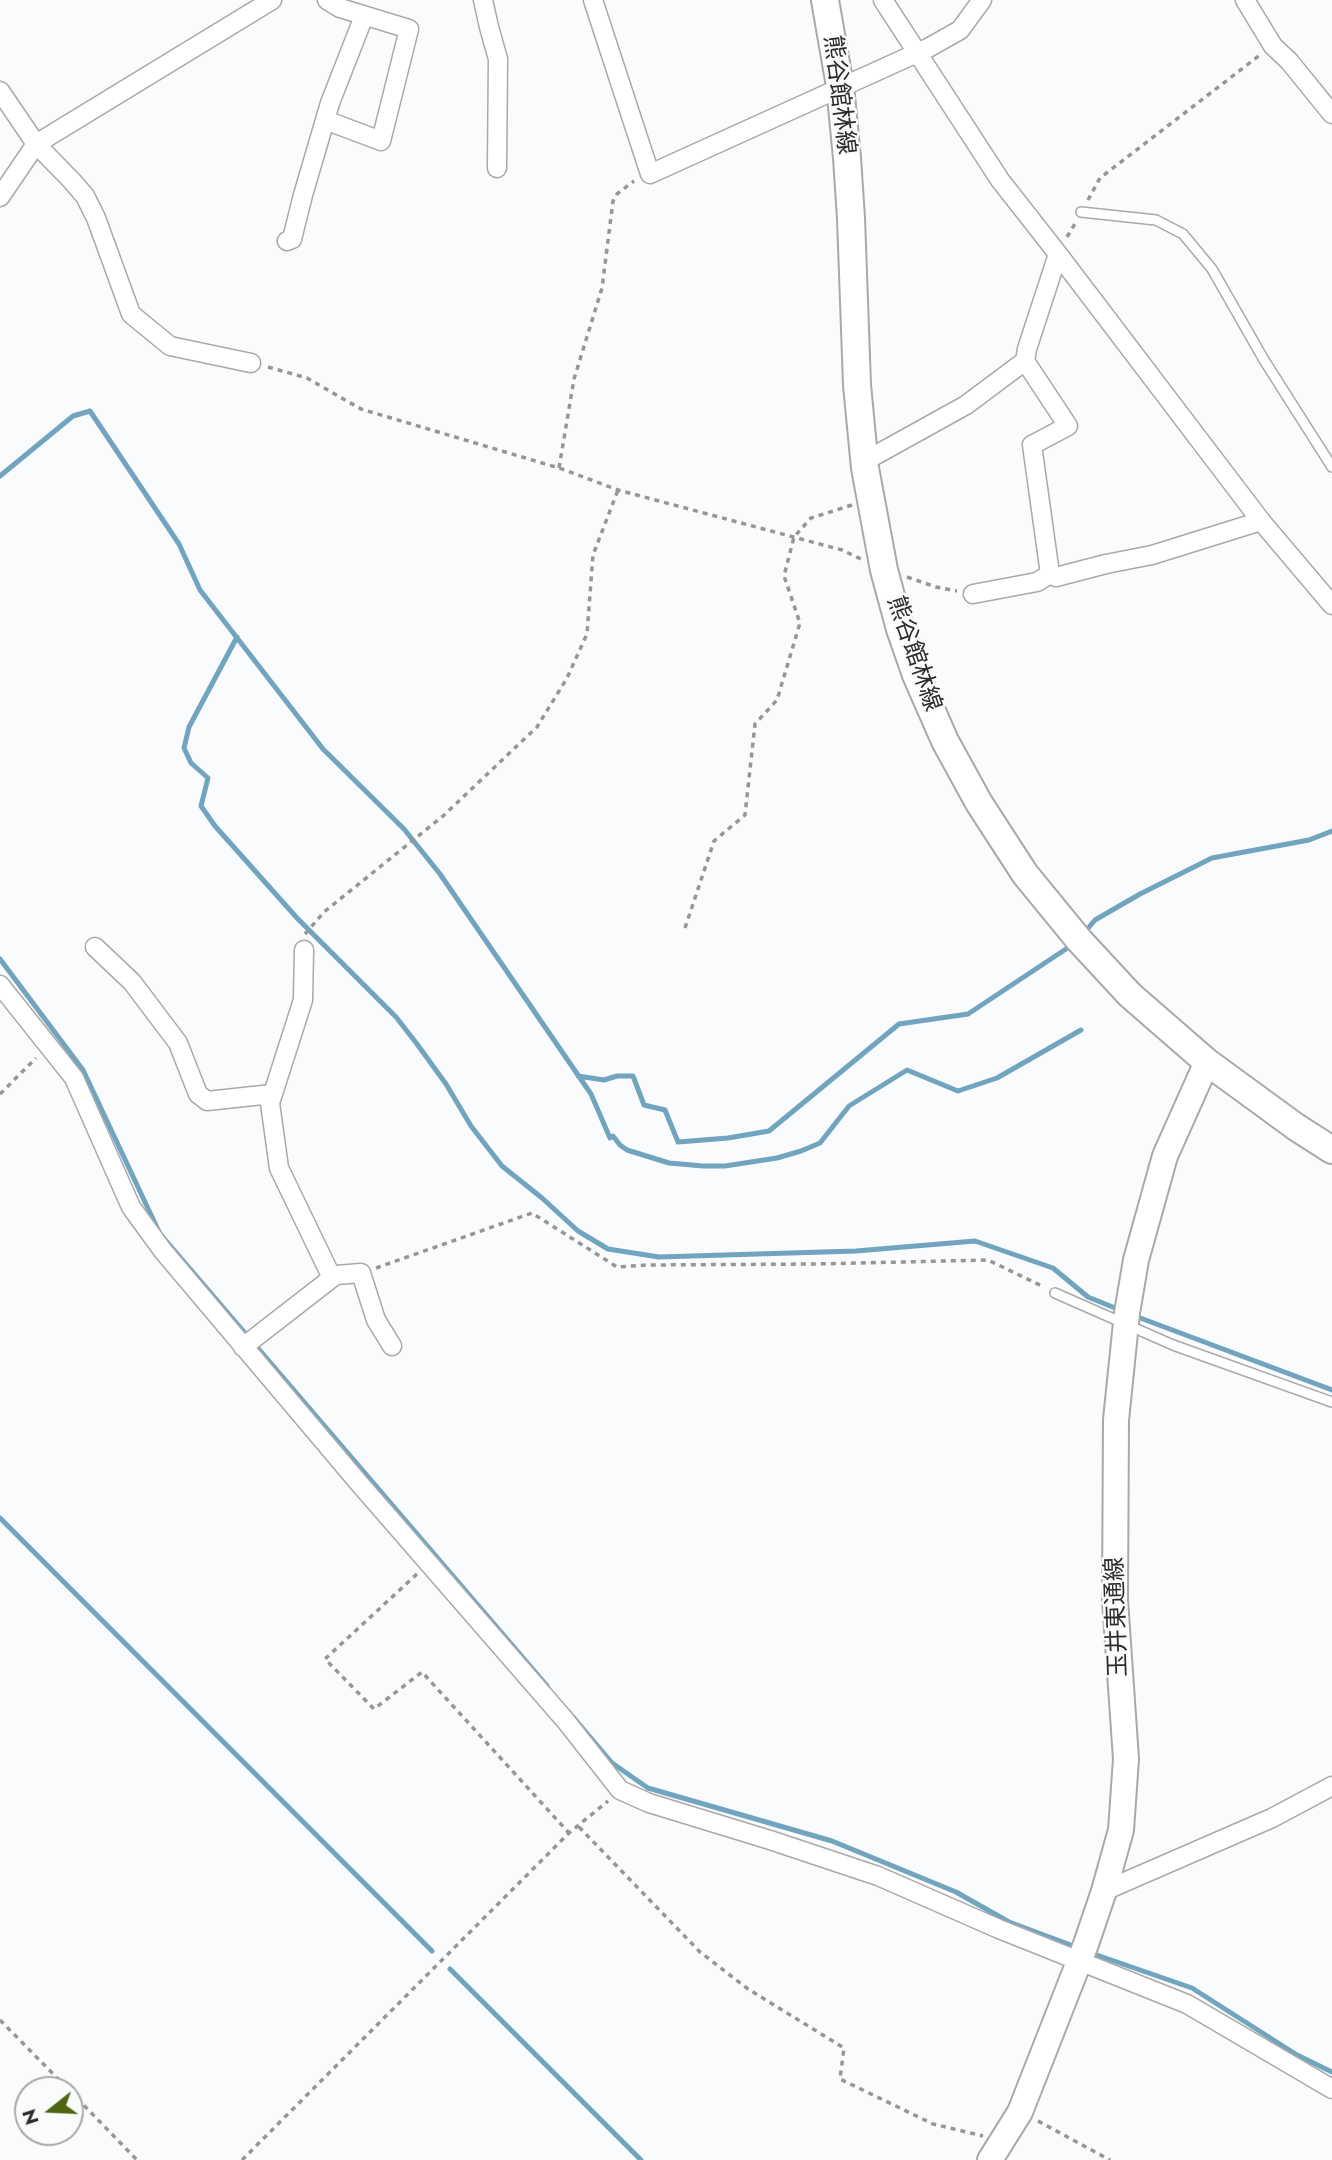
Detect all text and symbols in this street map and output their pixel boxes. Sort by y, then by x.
street label: 熊谷館林線 [816,34,860,156]
street label: 熊谷館林線 [880,593,946,715]
street label: 玉井東通線 [1102,1557,1134,1677]
north arrow [14,2076,84,2146]
text: N [15,2106,46,2128]

